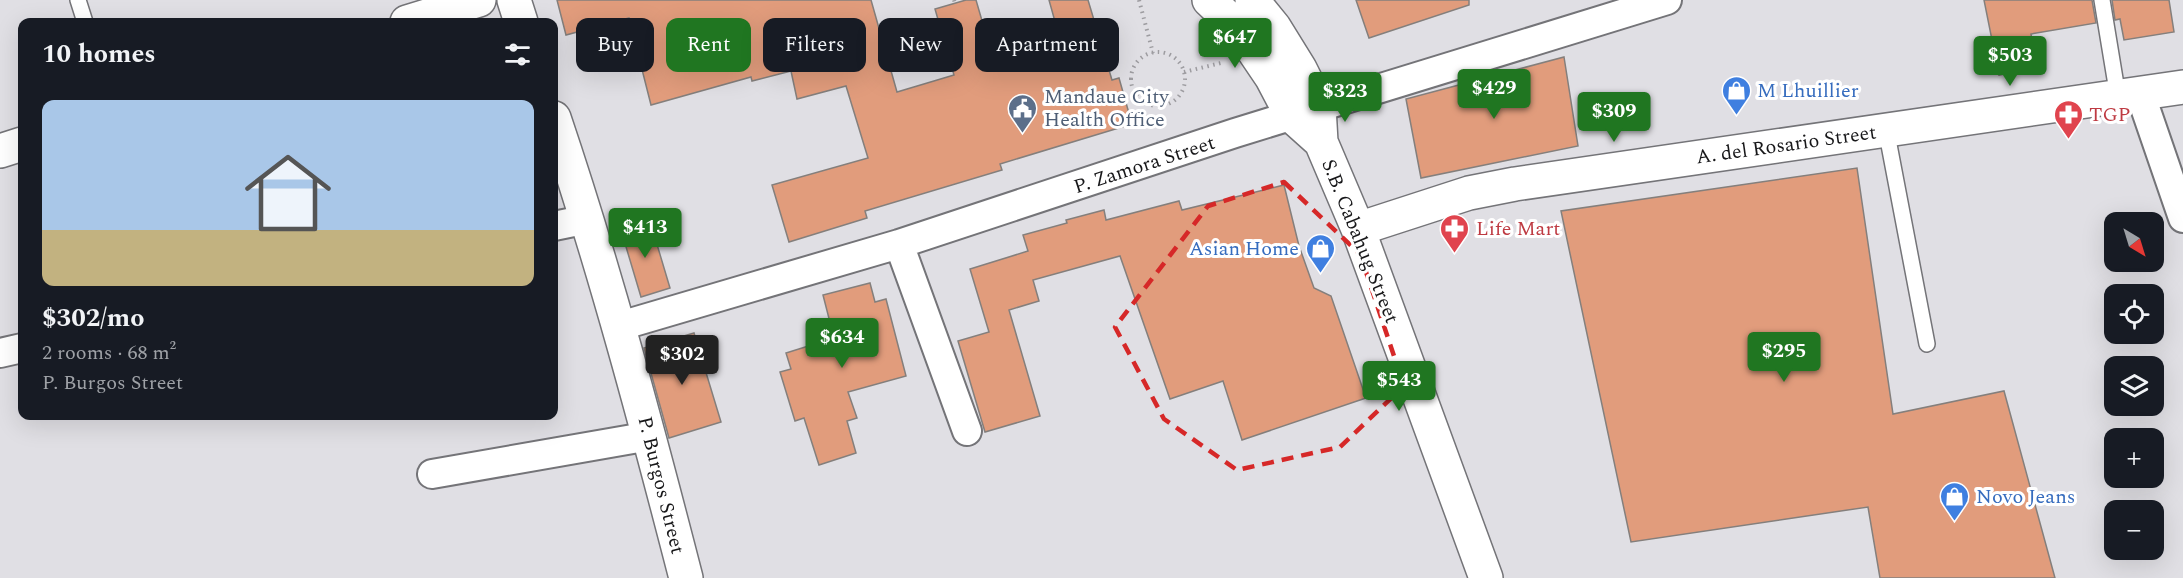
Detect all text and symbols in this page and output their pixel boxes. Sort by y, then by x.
chip: Buy [576,18,654,72]
chip: Rent [666,18,751,72]
chip: Filters [763,18,866,72]
chip: New [878,18,963,72]
chip: Apartment [975,18,1119,72]
pin: $647 [1199,18,1271,69]
text: $647 [1213,22,1257,52]
text: 10 homes [42,34,156,74]
pin: $503 [1974,36,2046,87]
icon: filters [501,38,534,71]
text: $503 [1988,40,2032,70]
pin: $429 [1458,69,1530,120]
pin: $323 [1309,72,1381,123]
text: $429 [1472,73,1516,103]
shop icon: M Lhuillier [1720,74,1752,116]
text: $323 [1323,76,1367,106]
place label: M Lhuillier [1757,76,1859,106]
place label: Mandaue City Health Office [1044,82,1170,135]
public building icon: Mandaue City Health Office [1007,92,1039,134]
pin: $309 [1578,92,1650,143]
text: $309 [1592,96,1636,126]
pharmacy icon: TGP [2052,98,2084,140]
place label: TGP [2089,100,2131,130]
street label: A. del Rosario Street [1694,117,1878,172]
street label: P. Zamora Street [1070,128,1219,202]
icon: home [234,139,342,247]
street label: S.B. Cabahug Street [1313,155,1407,328]
pin: $413 [609,208,681,259]
text: $413 [623,212,667,242]
pharmacy icon: Life Mart [1439,212,1471,254]
north arrow [2104,212,2164,272]
map controls [2104,212,2164,560]
place label: Life Mart [1476,214,1560,244]
shop icon: Asian Home [1304,232,1336,274]
place label: Asian Home [1189,234,1299,264]
button: locate [2104,284,2164,344]
text: $302/mo [42,298,145,338]
pin: $634 [806,318,878,369]
text: $634 [820,322,864,352]
pin: $295 [1748,332,1820,383]
pin: $302 [646,335,718,386]
text: $295 [1762,336,1806,366]
text: 2 rooms · 68 m² [42,338,176,368]
text: $302 [660,339,704,369]
button: layers [2104,356,2164,416]
pin: $543 [1363,361,1435,412]
text: $543 [1377,365,1421,395]
text: P. Burgos Street [42,368,183,398]
street label: P. Burgos Street [629,413,693,557]
button: + [2104,428,2164,488]
shop icon: Novo Jeans [1939,480,1971,522]
place label: Novo Jeans [1976,482,2075,512]
button: − [2104,500,2164,560]

